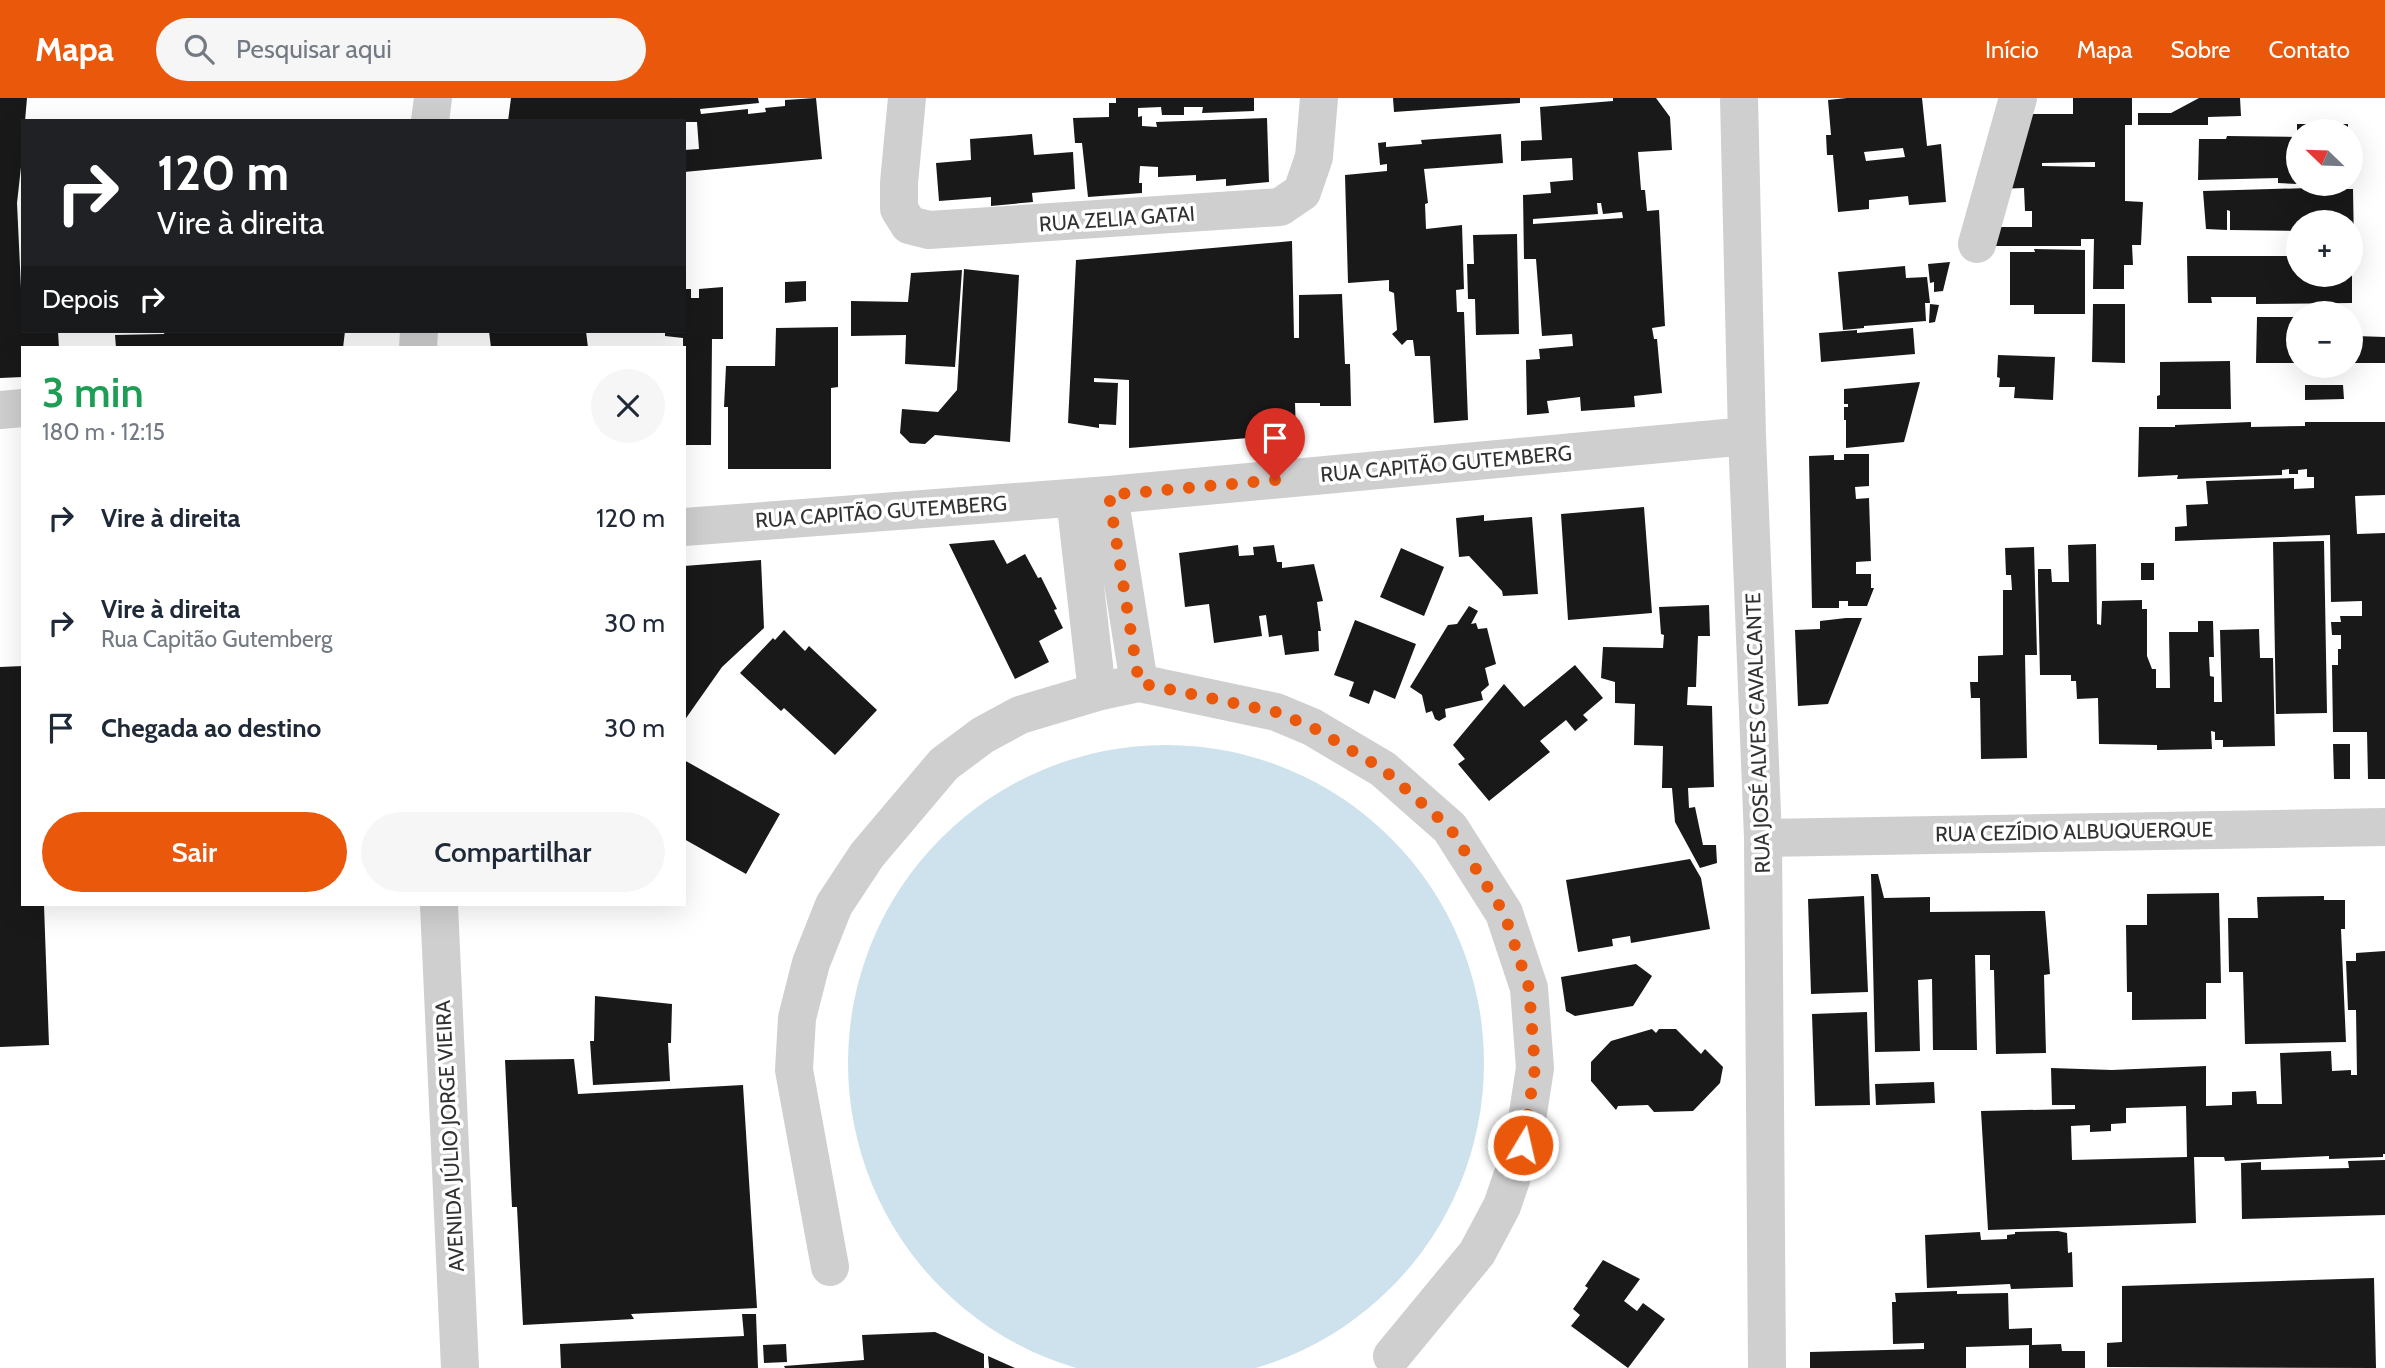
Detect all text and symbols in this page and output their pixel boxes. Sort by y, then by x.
search box [156,18,646,81]
text: Mapa [35,29,114,69]
icon: search [180,30,218,68]
text: Pesquisar aqui [236,33,392,65]
text: Início [1985,35,2039,64]
text: Mapa [2077,35,2132,64]
text: Sobre [2170,35,2231,64]
text: Contato [2269,35,2350,64]
north arrow [2286,119,2362,196]
map controls [2286,119,2363,378]
text: 120 m [157,143,289,202]
icon: right [42,147,133,238]
street label: RUA ZELIA GATAI [1038,201,1196,236]
text: Vire à direita [157,203,324,242]
button: + [2286,210,2363,287]
icon: right [133,280,171,318]
text: Depois [42,283,119,315]
button: − [2286,301,2363,378]
text: 3 min [42,366,144,418]
button: close [591,369,665,443]
pin [1245,408,1305,480]
text: 180 m · 12:15 [42,418,165,446]
icon: arrive [1256,419,1294,457]
street label: RUA CAPITÃO GUTEMBERG [1319,439,1573,487]
street label: RUA CAPITÃO GUTEMBERG [754,489,1008,533]
icon: right [42,499,80,537]
text: Vire à direita [101,502,241,534]
text: 120 m [596,502,665,534]
street label: RUA JOSÉ ALVES CAVALCANTE [1740,592,1775,874]
text: Vire à direita [101,593,241,625]
icon: right [42,604,80,642]
text: 30 m [604,607,665,639]
text: Rua Capitão Gutemberg [101,625,332,653]
icon: arrive [42,709,80,747]
text: Chegada ao destino [101,712,321,744]
text: 30 m [604,712,665,744]
button: Sair [42,812,347,892]
button: Compartilhar [361,812,665,892]
street label: RUA CEZÍDIO ALBUQUERQUE [1935,817,2213,846]
street label: AVENIDA JÚLIO JORGE VIEIRA [430,1000,469,1272]
position arrow [1486,1108,1560,1182]

